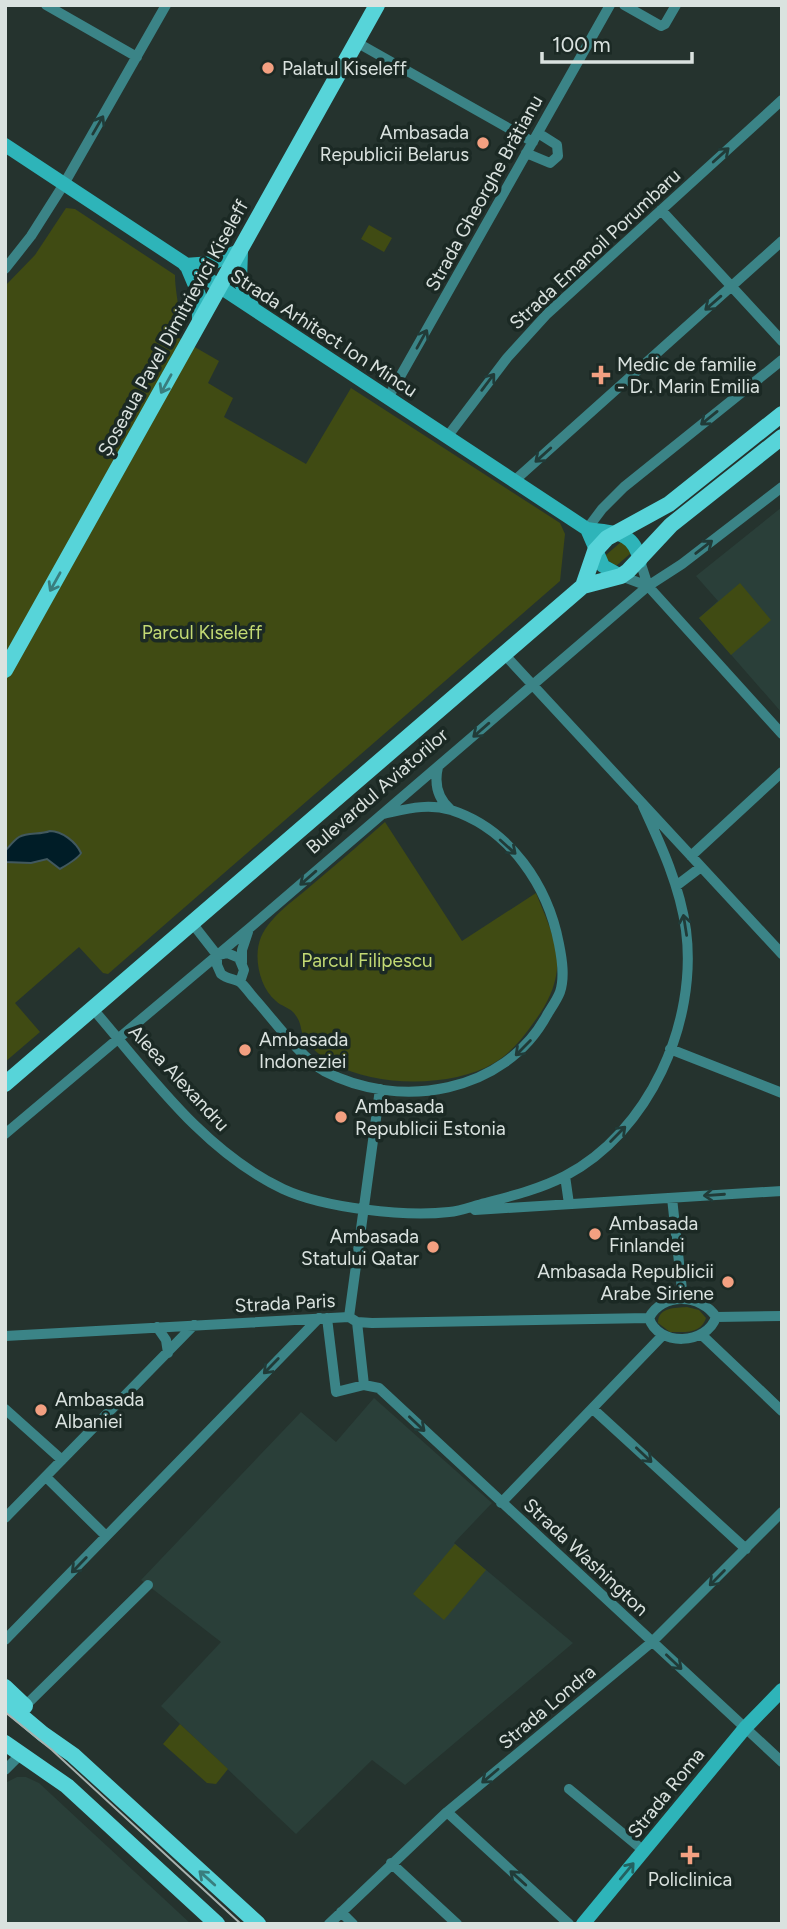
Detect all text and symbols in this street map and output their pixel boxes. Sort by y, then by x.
scale bar [542,21,692,65]
text: 100 m [552,32,611,57]
place label: Palatul Kiseleff [282,57,407,80]
marker: Palatul Kiseleff [260,60,276,76]
street label: Strada Gheorghe Brătianu [421,91,547,295]
one-way arrow [92,115,105,136]
place label: Ambasada Republicii Belarus [320,121,469,166]
marker: Ambasada Republicii Belarus [475,135,491,151]
one-way arrow [712,147,729,164]
street label: Strada Emanoil Porumbaru [505,164,685,334]
street label: Șoseaua Pavel Dimitrievici Kiseleff [93,196,253,460]
street label: Strada Arhitect Ion Mincu [226,264,422,402]
one-way arrow [704,295,722,311]
one-way arrow [416,329,429,350]
place label: Medic de familie - Dr. Marin Emilia [617,353,760,398]
marker: Medic de familie - Dr. Marin Emilia [591,365,611,385]
one-way arrow [159,373,173,393]
one-way arrow [481,374,496,392]
one-way arrow [701,410,719,426]
one-way arrow [535,446,552,463]
one-way arrow [694,540,712,555]
one-way arrow [48,572,62,592]
park label: Parcul Kiseleff [142,621,262,644]
one-way arrow [472,722,490,738]
street label: Bulevardul Aviatorilor [301,723,453,859]
one-way arrow [499,839,517,855]
one-way arrow [299,870,317,886]
one-way arrow [678,914,691,937]
park label: Parcul Filipescu [301,949,433,972]
street label: Aleea Alexandru [124,1020,234,1136]
place label: Ambasada Indoneziei [259,1028,348,1073]
one-way arrow [514,1039,531,1056]
marker: Ambasada Indoneziei [237,1042,253,1058]
place label: Ambasada Republicii Estonia [355,1095,506,1140]
marker: Ambasada Republicii Estonia [333,1109,349,1125]
one-way arrow [610,1126,627,1143]
one-way arrow [702,1189,725,1202]
place label: Ambasada Finlandei [609,1212,698,1257]
place label: Ambasada Statului Qatar [301,1225,420,1270]
marker: Ambasada Finlandei [587,1226,603,1242]
marker: Ambasada Statului Qatar [425,1239,441,1255]
place label: Ambasada Republicii Arabe Siriene [537,1260,714,1305]
marker: Ambasada Republicii Arabe Siriene [720,1274,736,1290]
street label: Strada Paris [234,1289,336,1317]
one-way arrow [263,1358,280,1375]
place label: Ambasada Albaniei [55,1388,144,1433]
marker: Ambasada Albaniei [33,1402,49,1418]
one-way arrow [408,1416,426,1432]
one-way arrow [635,1447,653,1463]
street label: Strada Washington [519,1493,653,1621]
one-way arrow [70,1556,87,1573]
one-way arrow [708,1569,725,1586]
one-way arrow [665,1654,683,1670]
street label: Strada Londra [494,1660,600,1754]
street label: Strada Roma [623,1743,709,1843]
one-way arrow [482,1768,500,1784]
marker: Policlinica [680,1845,700,1865]
one-way arrow [619,1863,635,1881]
place label: Policlinica [648,1868,732,1891]
one-way arrow [510,1869,527,1886]
one-way arrow [199,1870,217,1886]

